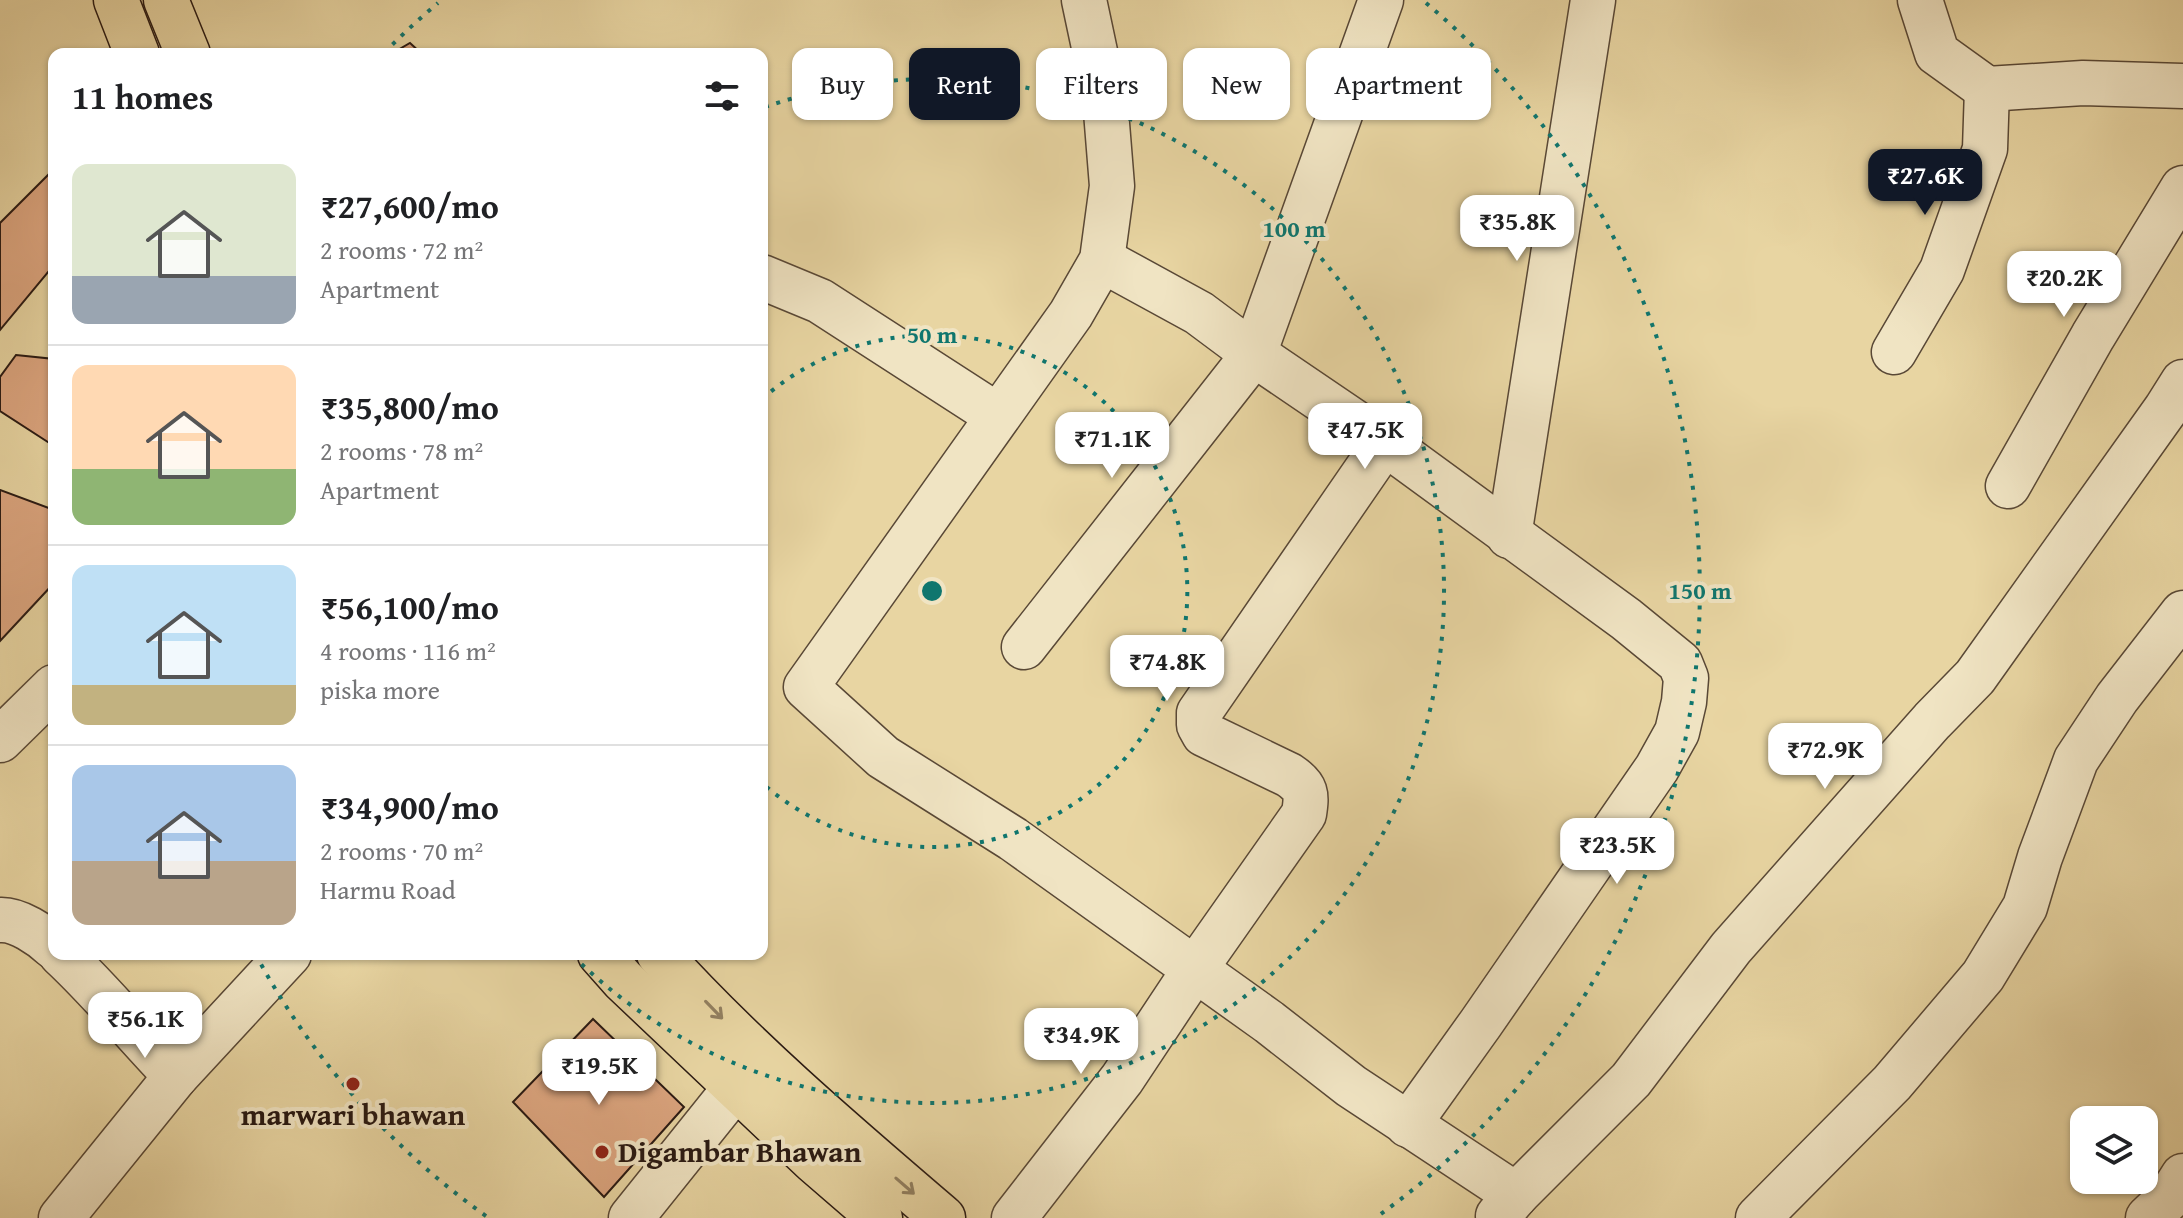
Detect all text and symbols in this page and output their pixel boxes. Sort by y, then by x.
chip: Buy [792,48,893,120]
chip: Rent [909,48,1020,120]
chip: Filters [1036,48,1167,120]
chip: New [1183,48,1290,120]
chip: Apartment [1306,48,1491,120]
text: 11 homes [72,72,213,121]
icon: filters [700,74,744,118]
pin: ₹27.6K [1860,149,1990,217]
text: ₹27.6K [1886,155,1964,194]
text: ₹27,600/mo [320,181,499,230]
pin: ₹35.8K [1452,195,1582,263]
icon: home [136,196,232,292]
text: ₹35.8K [1478,201,1556,240]
text: 100 m [1262,211,1326,246]
text: 2 rooms · 72 m² [320,230,483,269]
pin: ₹20.2K [1999,251,2129,319]
text: ₹20.2K [2025,257,2103,296]
text: Apartment [320,269,439,308]
text: 50 m [907,317,958,352]
text: ₹35,800/mo [320,382,499,431]
icon: home [136,397,232,493]
pin: ₹47.5K [1300,403,1430,471]
text: ₹47.5K [1326,409,1404,448]
pin: ₹71.1K [1047,412,1177,480]
text: ₹71.1K [1073,418,1151,457]
text: 2 rooms · 78 m² [320,431,483,470]
text: Apartment [320,470,439,509]
text: 150 m [1668,573,1732,608]
centre of rings [918,577,946,605]
text: ₹56,100/mo [320,582,499,631]
icon: home [136,597,232,693]
text: 4 rooms · 116 m² [320,631,496,670]
pin: ₹74.8K [1102,635,1232,703]
text: ₹74.8K [1128,641,1206,680]
text: piska more [320,670,440,709]
pin: ₹72.9K [1760,723,1890,791]
text: ₹72.9K [1786,729,1864,768]
text: ₹34,900/mo [320,782,499,831]
icon: home [136,797,232,893]
pin: ₹23.5K [1552,818,1682,886]
text: ₹23.5K [1578,824,1656,863]
text: 2 rooms · 70 m² [320,831,483,870]
text: Harmu Road [320,870,456,909]
pin: ₹56.1K [80,992,210,1060]
text: ₹56.1K [106,998,184,1037]
one-way arrow [704,1000,723,1020]
pin: ₹34.9K [1016,1008,1146,1076]
text: ₹34.9K [1042,1014,1120,1053]
pin: ₹19.5K [534,1039,664,1107]
text: ₹19.5K [560,1045,638,1084]
marker: marwari bhawan [344,1075,362,1093]
place label: marwari bhawan [241,1092,465,1136]
map controls [2070,1106,2158,1194]
button: layers [2070,1106,2158,1194]
place label: Digambar Bhawan [618,1129,862,1173]
marker: Digambar Bhawan [593,1143,611,1161]
one-way arrow [895,1177,915,1195]

